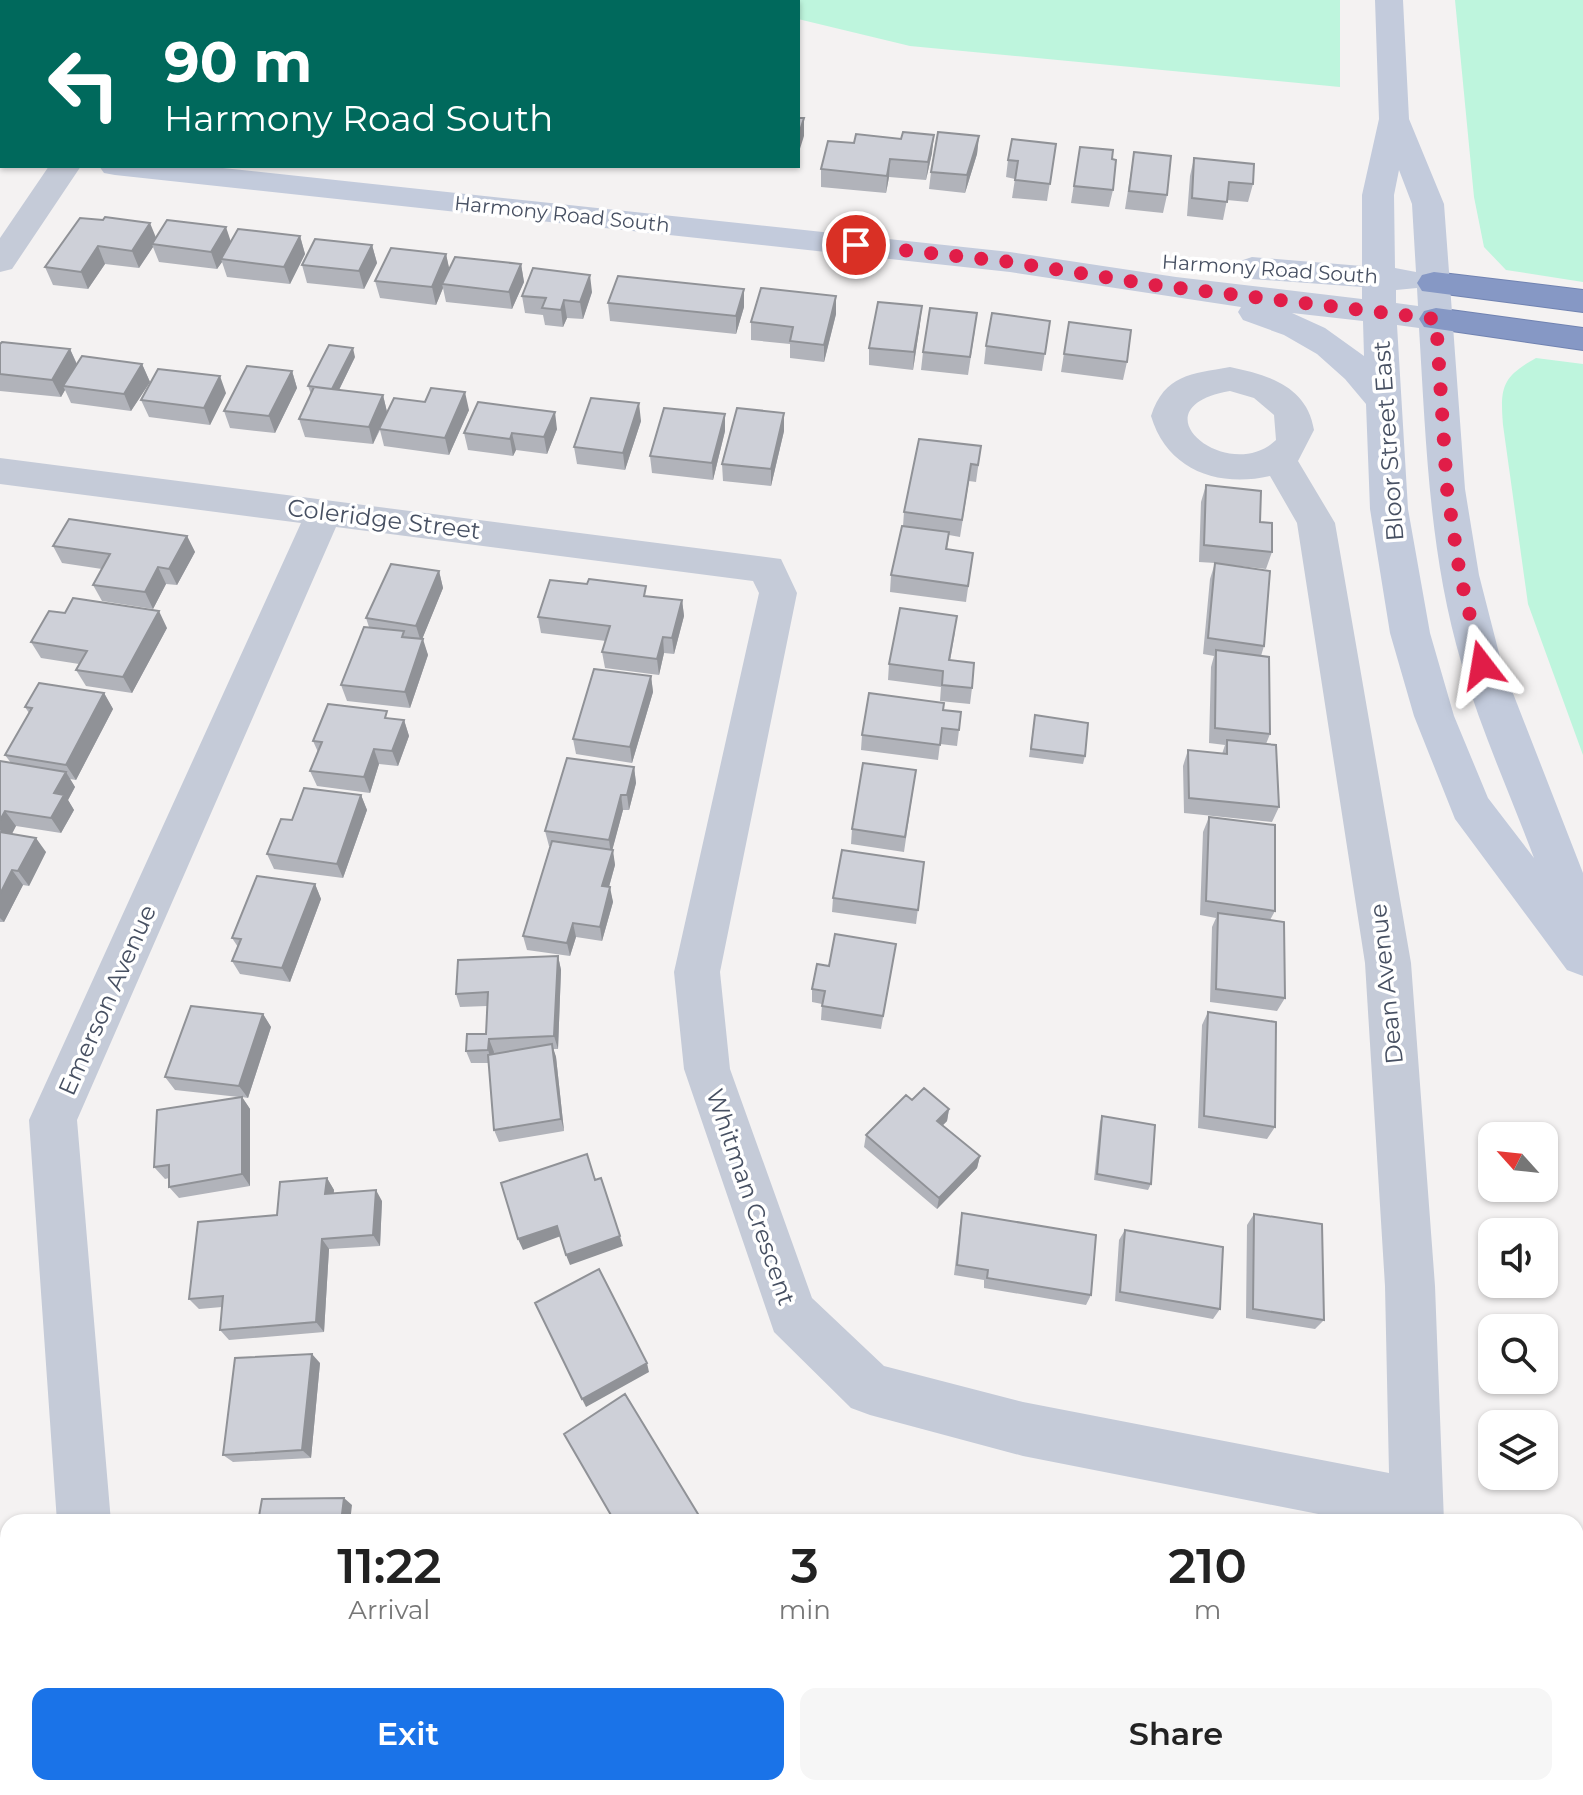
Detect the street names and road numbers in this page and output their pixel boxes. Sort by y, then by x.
street label: Harmony Road South [453,191,671,237]
street label: Harmony Road South [1161,249,1379,289]
street label: Bloor Street East [1367,340,1409,542]
street label: Coleridge Street [286,493,483,545]
street label: Emerson Avenue [52,900,162,1100]
street label: Dean Avenue [1363,902,1409,1066]
street label: Whitman Crescent [700,1085,802,1309]

